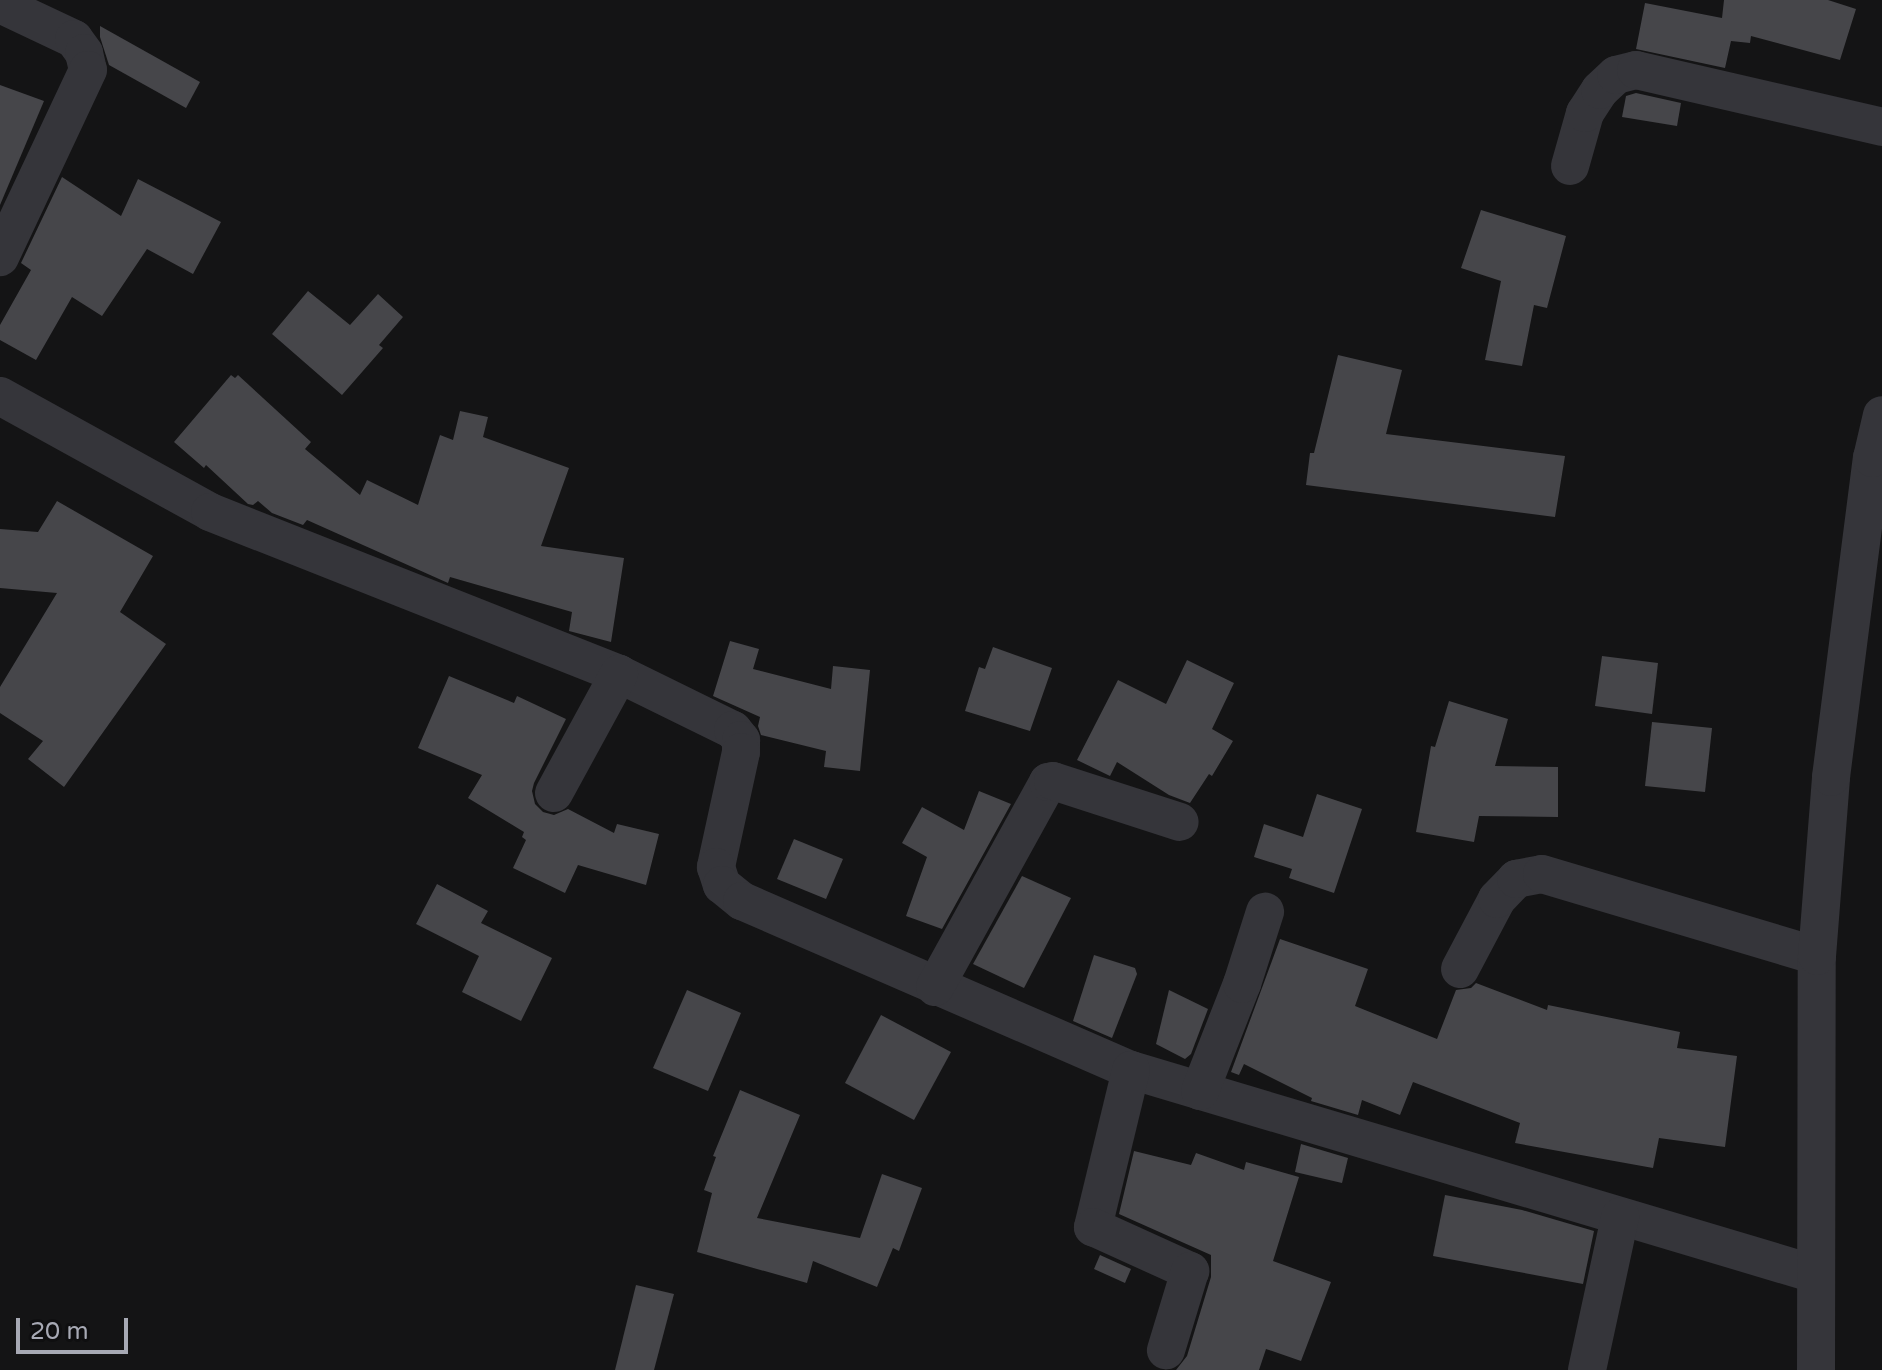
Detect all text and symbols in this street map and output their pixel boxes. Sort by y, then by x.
scale bar [20,1302,132,1352]
text: 20 m [30,1317,88,1346]

